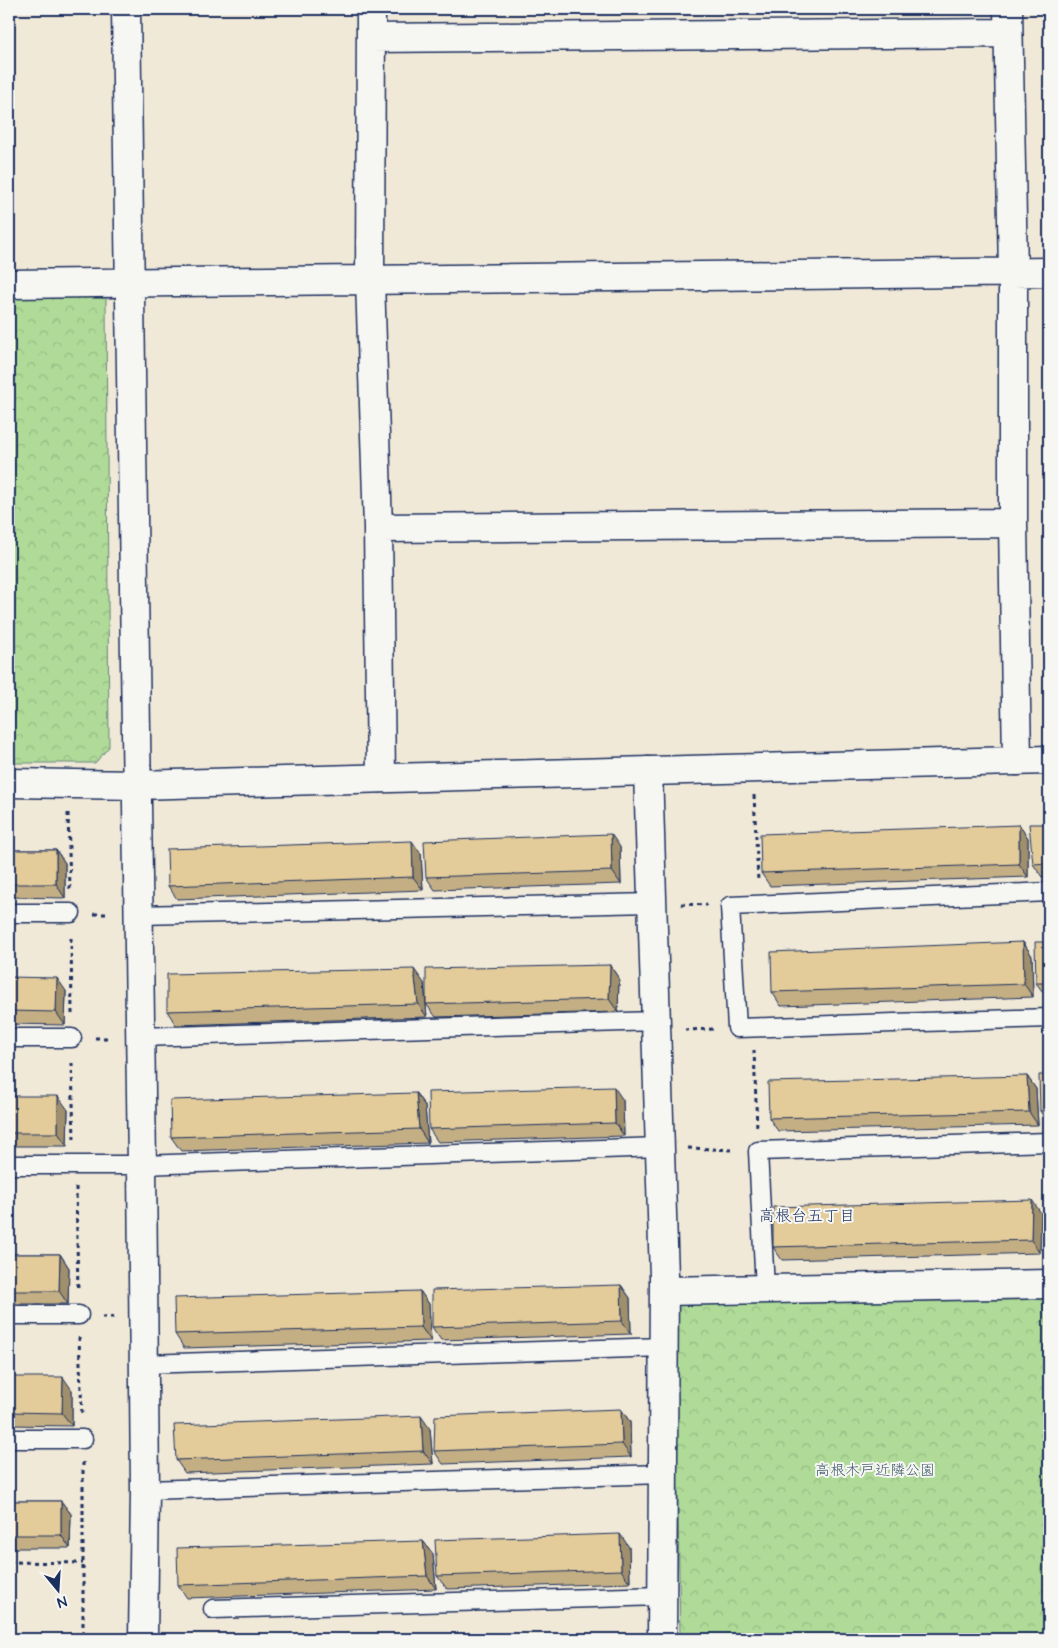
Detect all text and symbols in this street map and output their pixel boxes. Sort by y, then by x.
district label: 高根台五丁目 [759,1205,855,1227]
park label: 高根木戸近隣公園 [815,1460,935,1481]
north arrow [32,1566,82,1616]
text: N [54,1591,69,1612]

